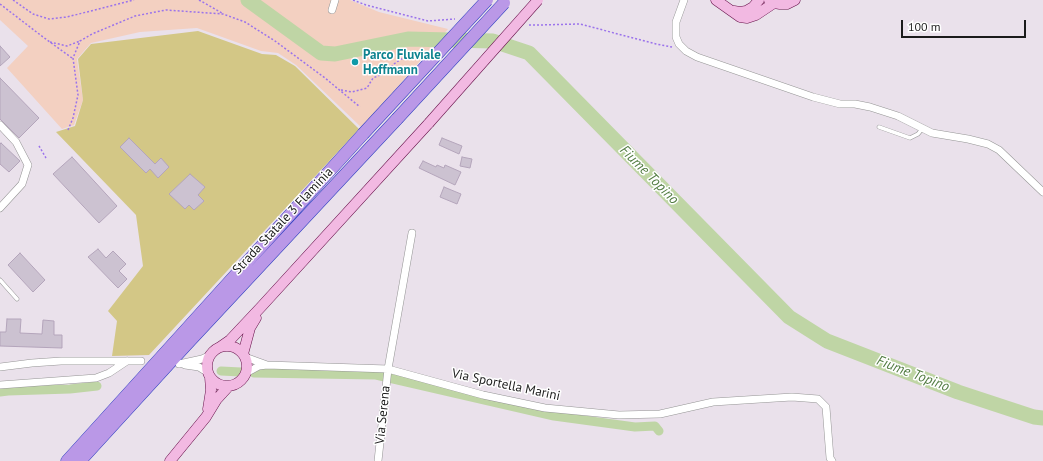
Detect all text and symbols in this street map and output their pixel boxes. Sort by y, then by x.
scale bar [903,12,1028,38]
text: 100 m [908,19,941,34]
place label: Parco Fluviale Hoffmann [363,47,441,78]
marker: Parco Fluviale Hoffmann [350,57,360,67]
water label: Fiume Topino [616,142,682,208]
street label: Strada Statale 3 Flaminia [229,164,337,278]
water label: Fiume Topino [874,352,952,396]
street label: Via Sportella Marini [451,366,561,404]
street label: Via Serena [372,385,394,445]

